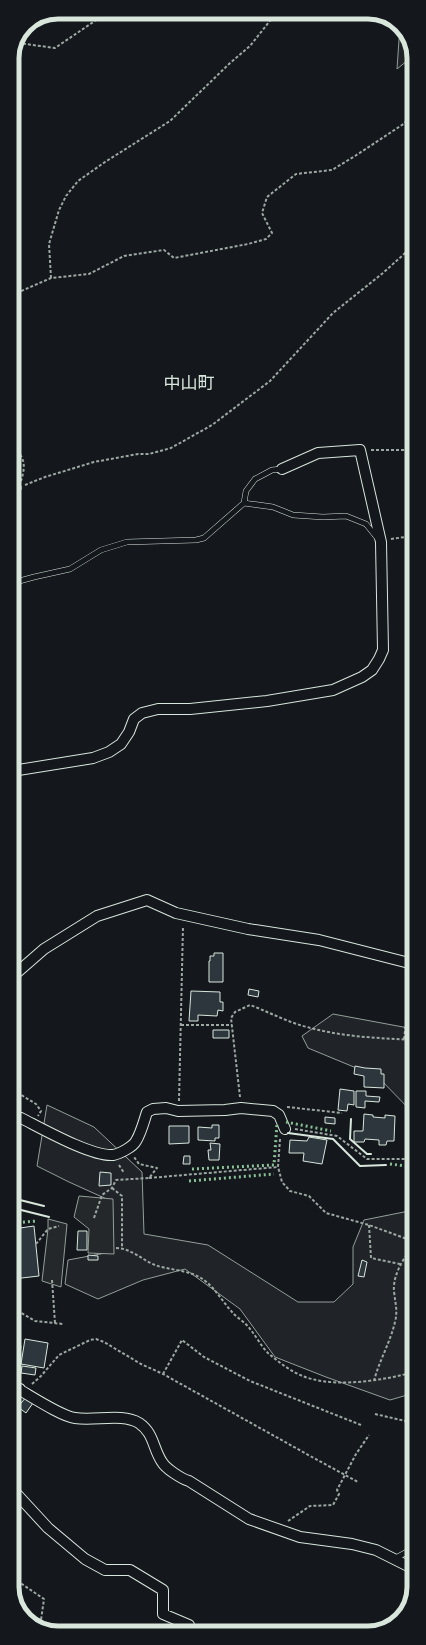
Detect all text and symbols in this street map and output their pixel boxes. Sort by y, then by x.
district label: 中山町 [164,371,215,395]

